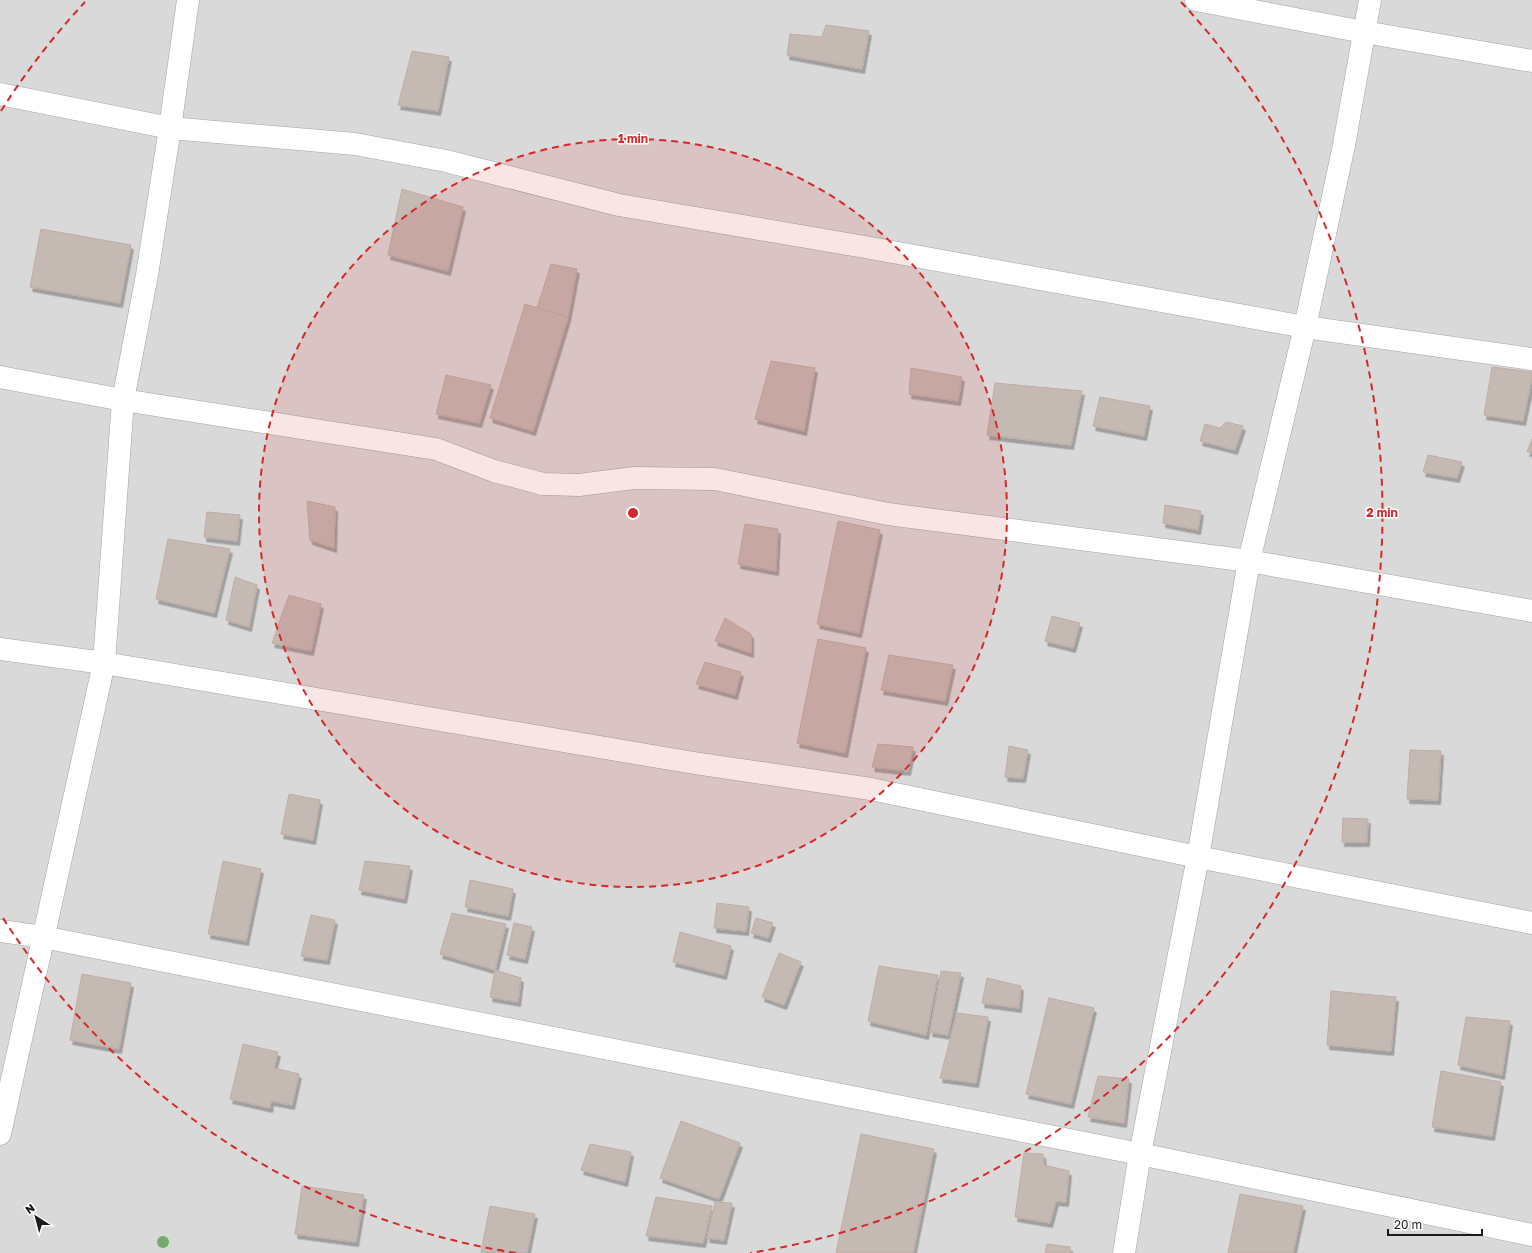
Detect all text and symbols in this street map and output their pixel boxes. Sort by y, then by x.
text: 1 min [618,131,648,146]
text: 2 min [1366,505,1398,520]
centre of rings [626,506,640,520]
north arrow [16,1197,56,1237]
text: N [23,1201,37,1216]
scale bar [1388,1211,1482,1237]
text: 20 m [1394,1217,1422,1232]

